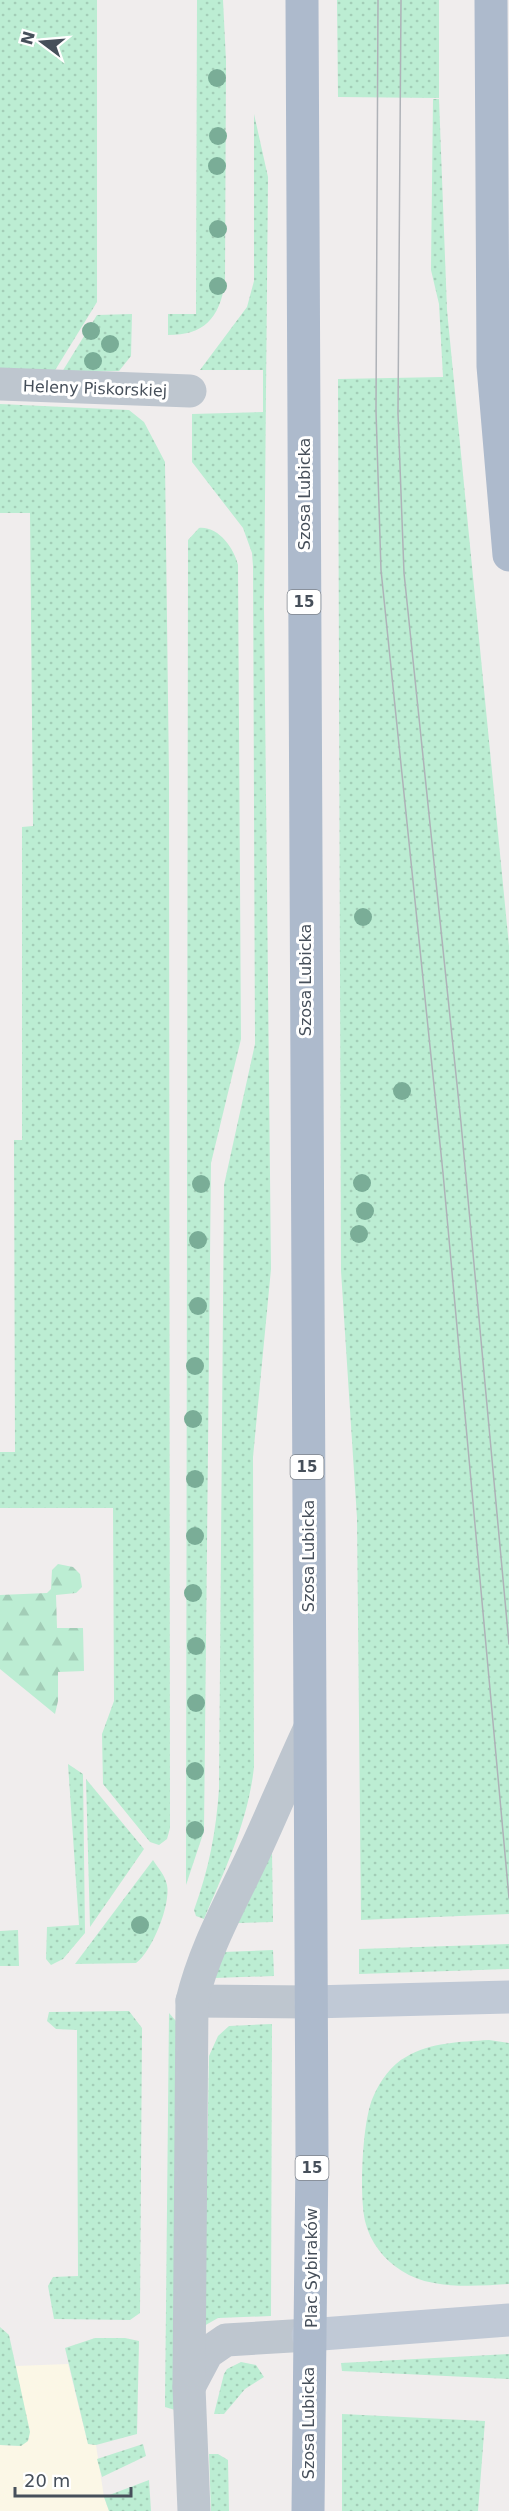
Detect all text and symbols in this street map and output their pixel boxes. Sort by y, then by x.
north arrow [12,12,72,72]
text: N [17,29,39,47]
street label: Heleny Piskorskiej [23,376,167,401]
street label: Szosa Lubicka [295,438,314,550]
road number: 15 [288,590,320,614]
street label: Szosa Lubicka [296,924,315,1036]
road number: 15 [290,1455,324,1479]
street label: Szosa Lubicka [299,1500,318,1612]
road number: 15 [296,2156,328,2180]
street label: Plac Sybiraków [302,2208,321,2328]
street label: Szosa Lubicka [299,2367,318,2479]
scale bar [15,2460,130,2498]
text: 20 m [24,2470,70,2491]

